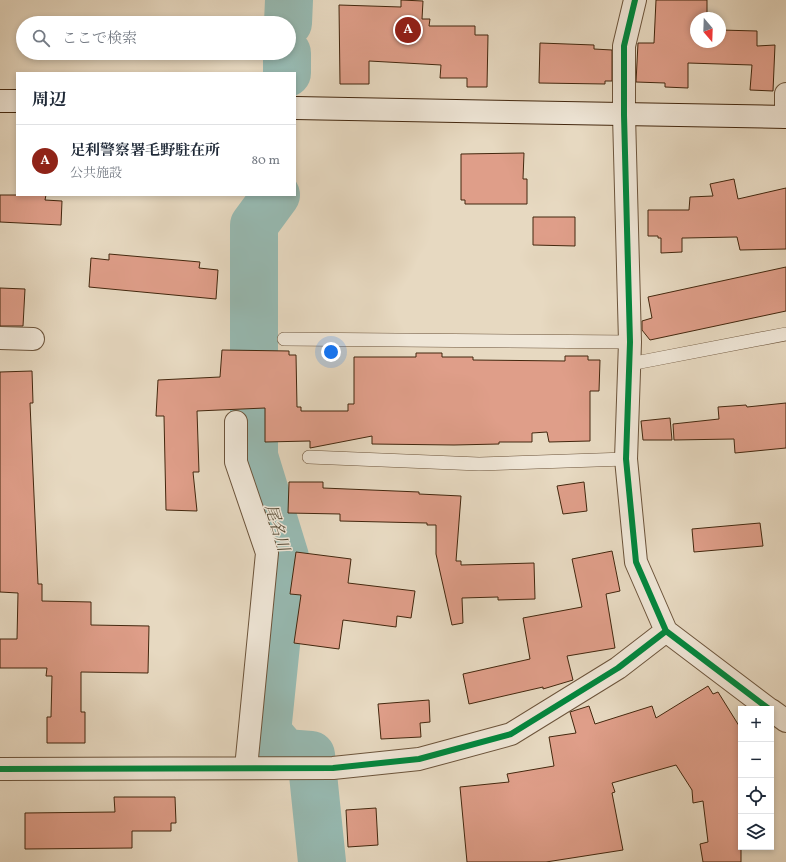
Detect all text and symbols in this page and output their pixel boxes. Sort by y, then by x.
north arrow [690,12,726,48]
pin: A [395,15,421,45]
search box [16,16,296,60]
icon: search [30,27,52,49]
text: ここで検索 [62,29,137,50]
text: 周辺 [32,89,66,112]
text: 足利警察署毛野駐在所 [70,141,220,162]
text: A [40,152,50,170]
text: 80 m [251,152,280,170]
text: 公共施設 [70,165,122,183]
your location [321,342,341,362]
water label: 尾名川 [258,502,294,556]
map controls [738,706,774,850]
button: + [738,706,774,742]
button: − [738,742,774,778]
button: locate [738,778,774,814]
button: layers [738,814,774,850]

